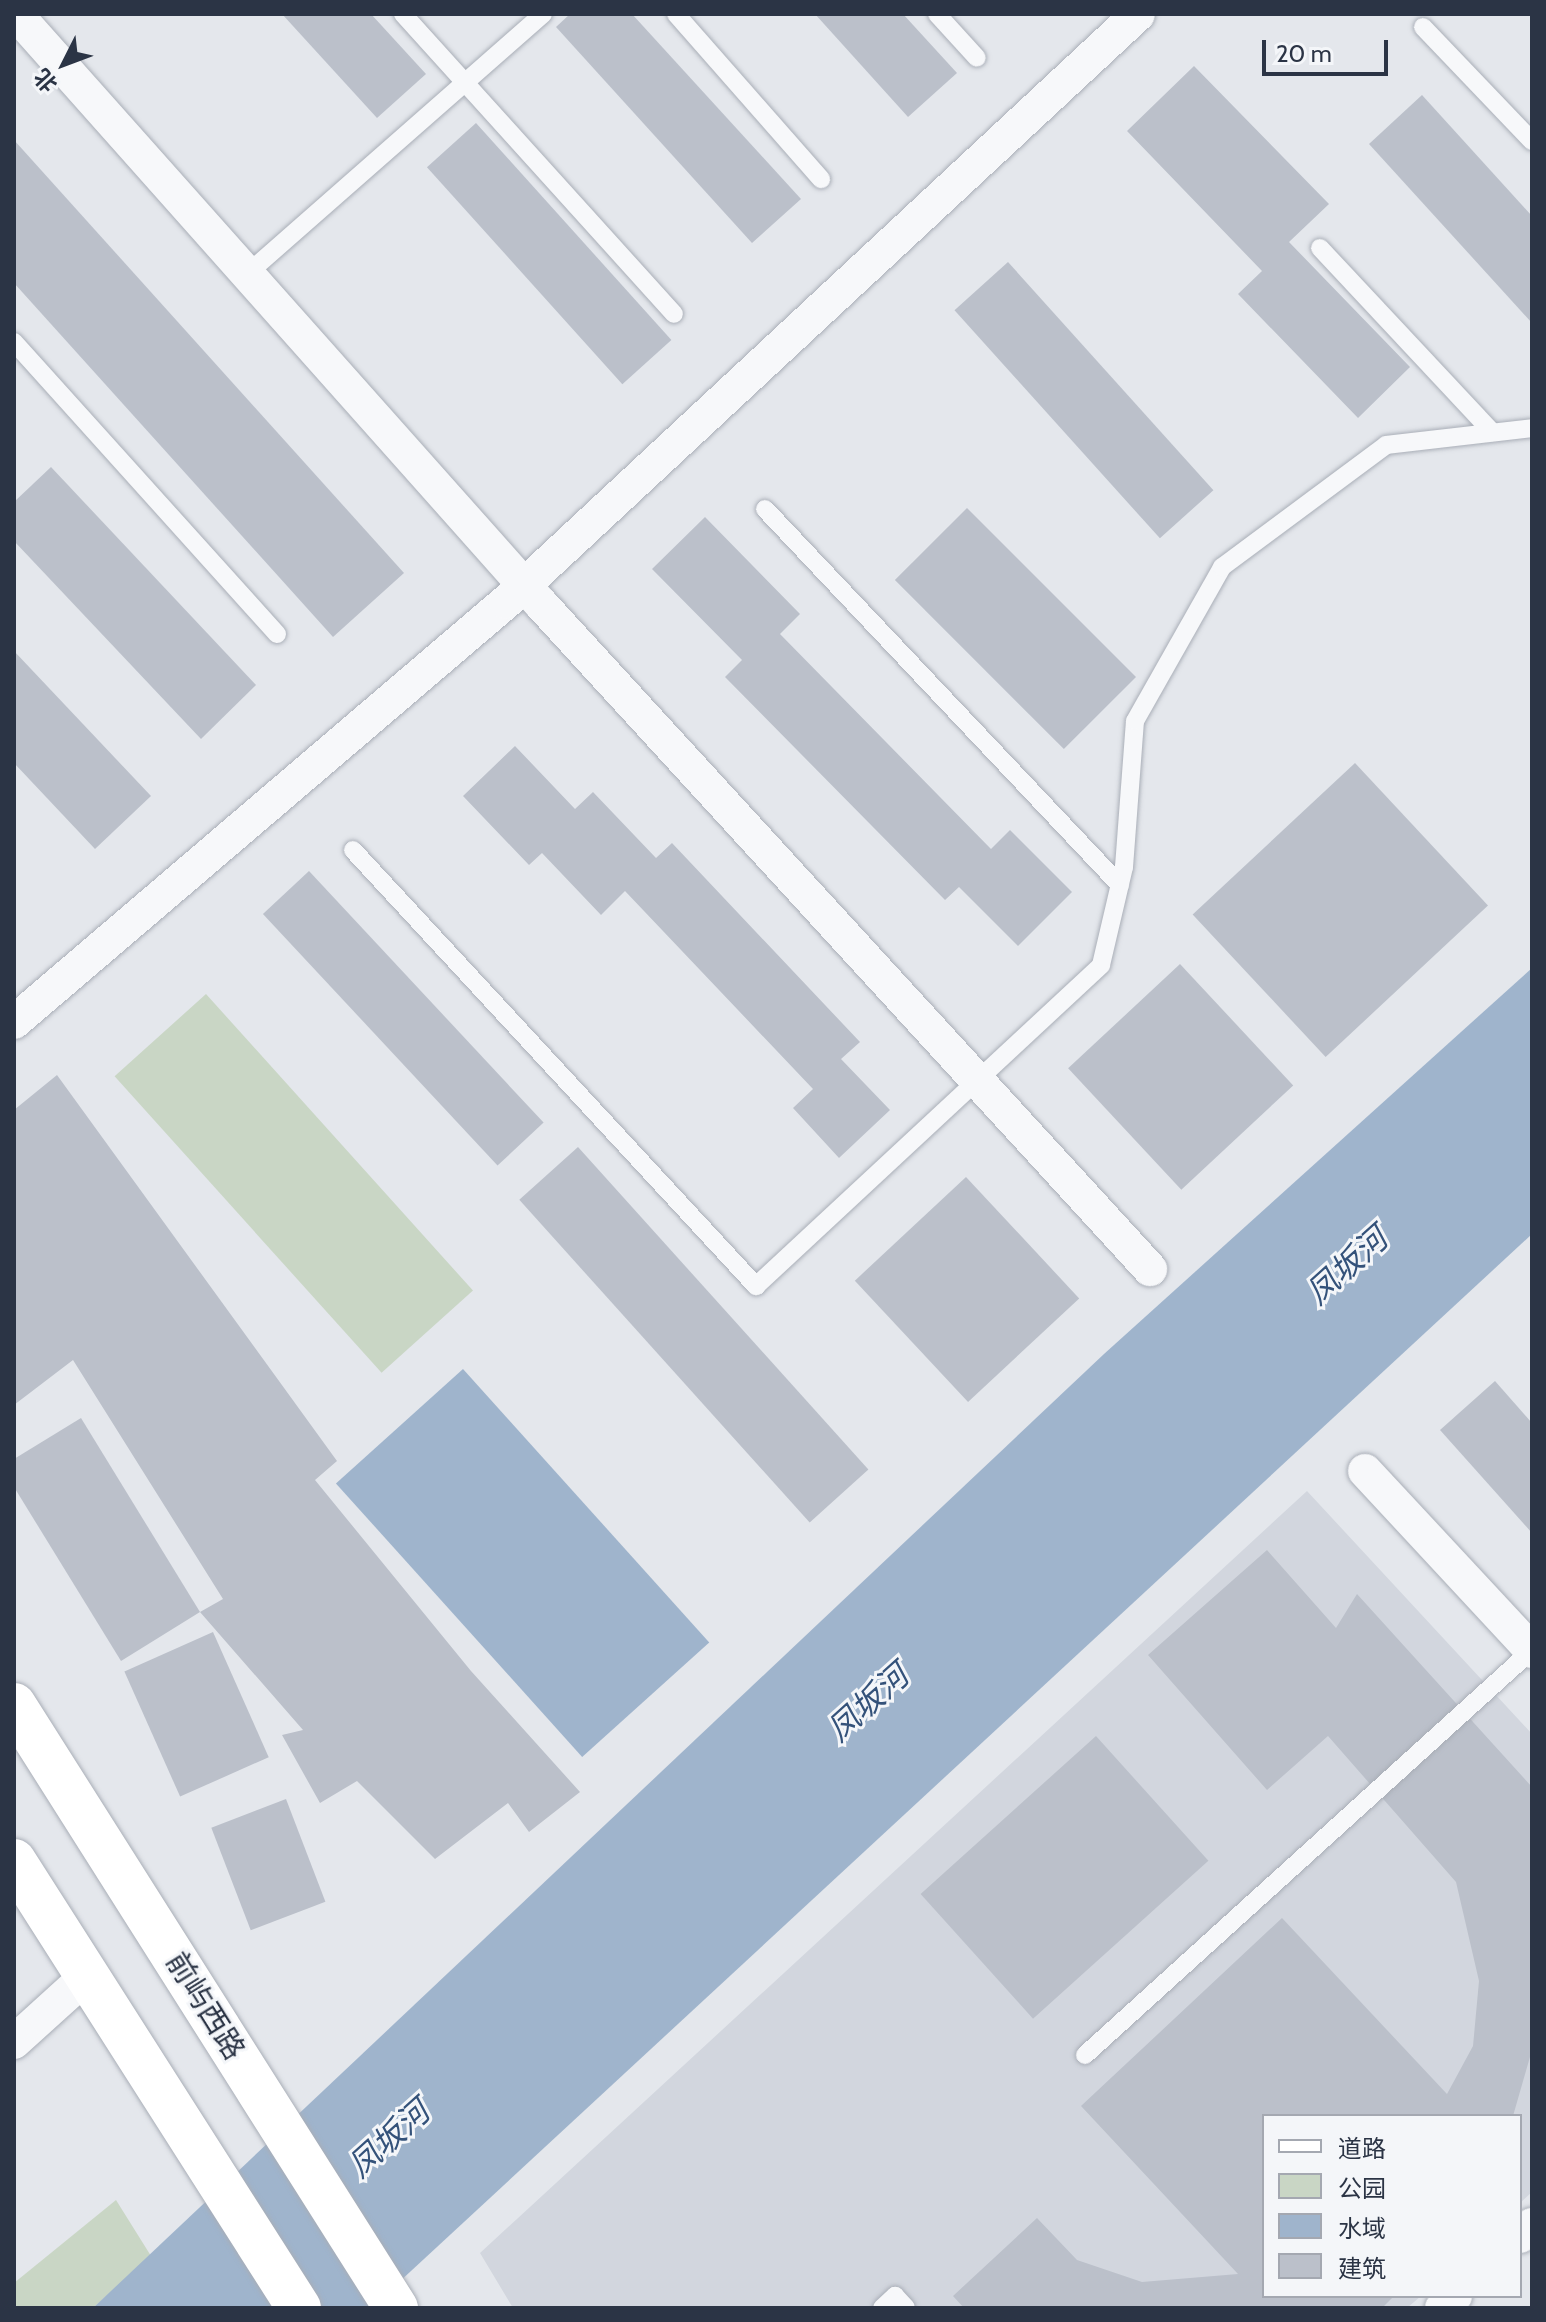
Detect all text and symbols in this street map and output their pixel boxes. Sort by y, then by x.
north arrow [24,24,104,104]
scale bar [1266,24,1392,74]
text: 20 m [1276,39,1332,68]
text: 北 [28,63,63,98]
water label: 凤坂河 [1298,1220,1396,1312]
water label: 凤坂河 [819,1657,917,1749]
street label: 前屿西路 [158,1946,252,2066]
water label: 凤坂河 [340,2093,438,2185]
legend [1262,2114,1522,2298]
text: 道路 [1338,2134,1386,2163]
text: 公园 [1338,2174,1386,2203]
text: 水域 [1338,2214,1386,2243]
text: 建筑 [1338,2254,1386,2283]

